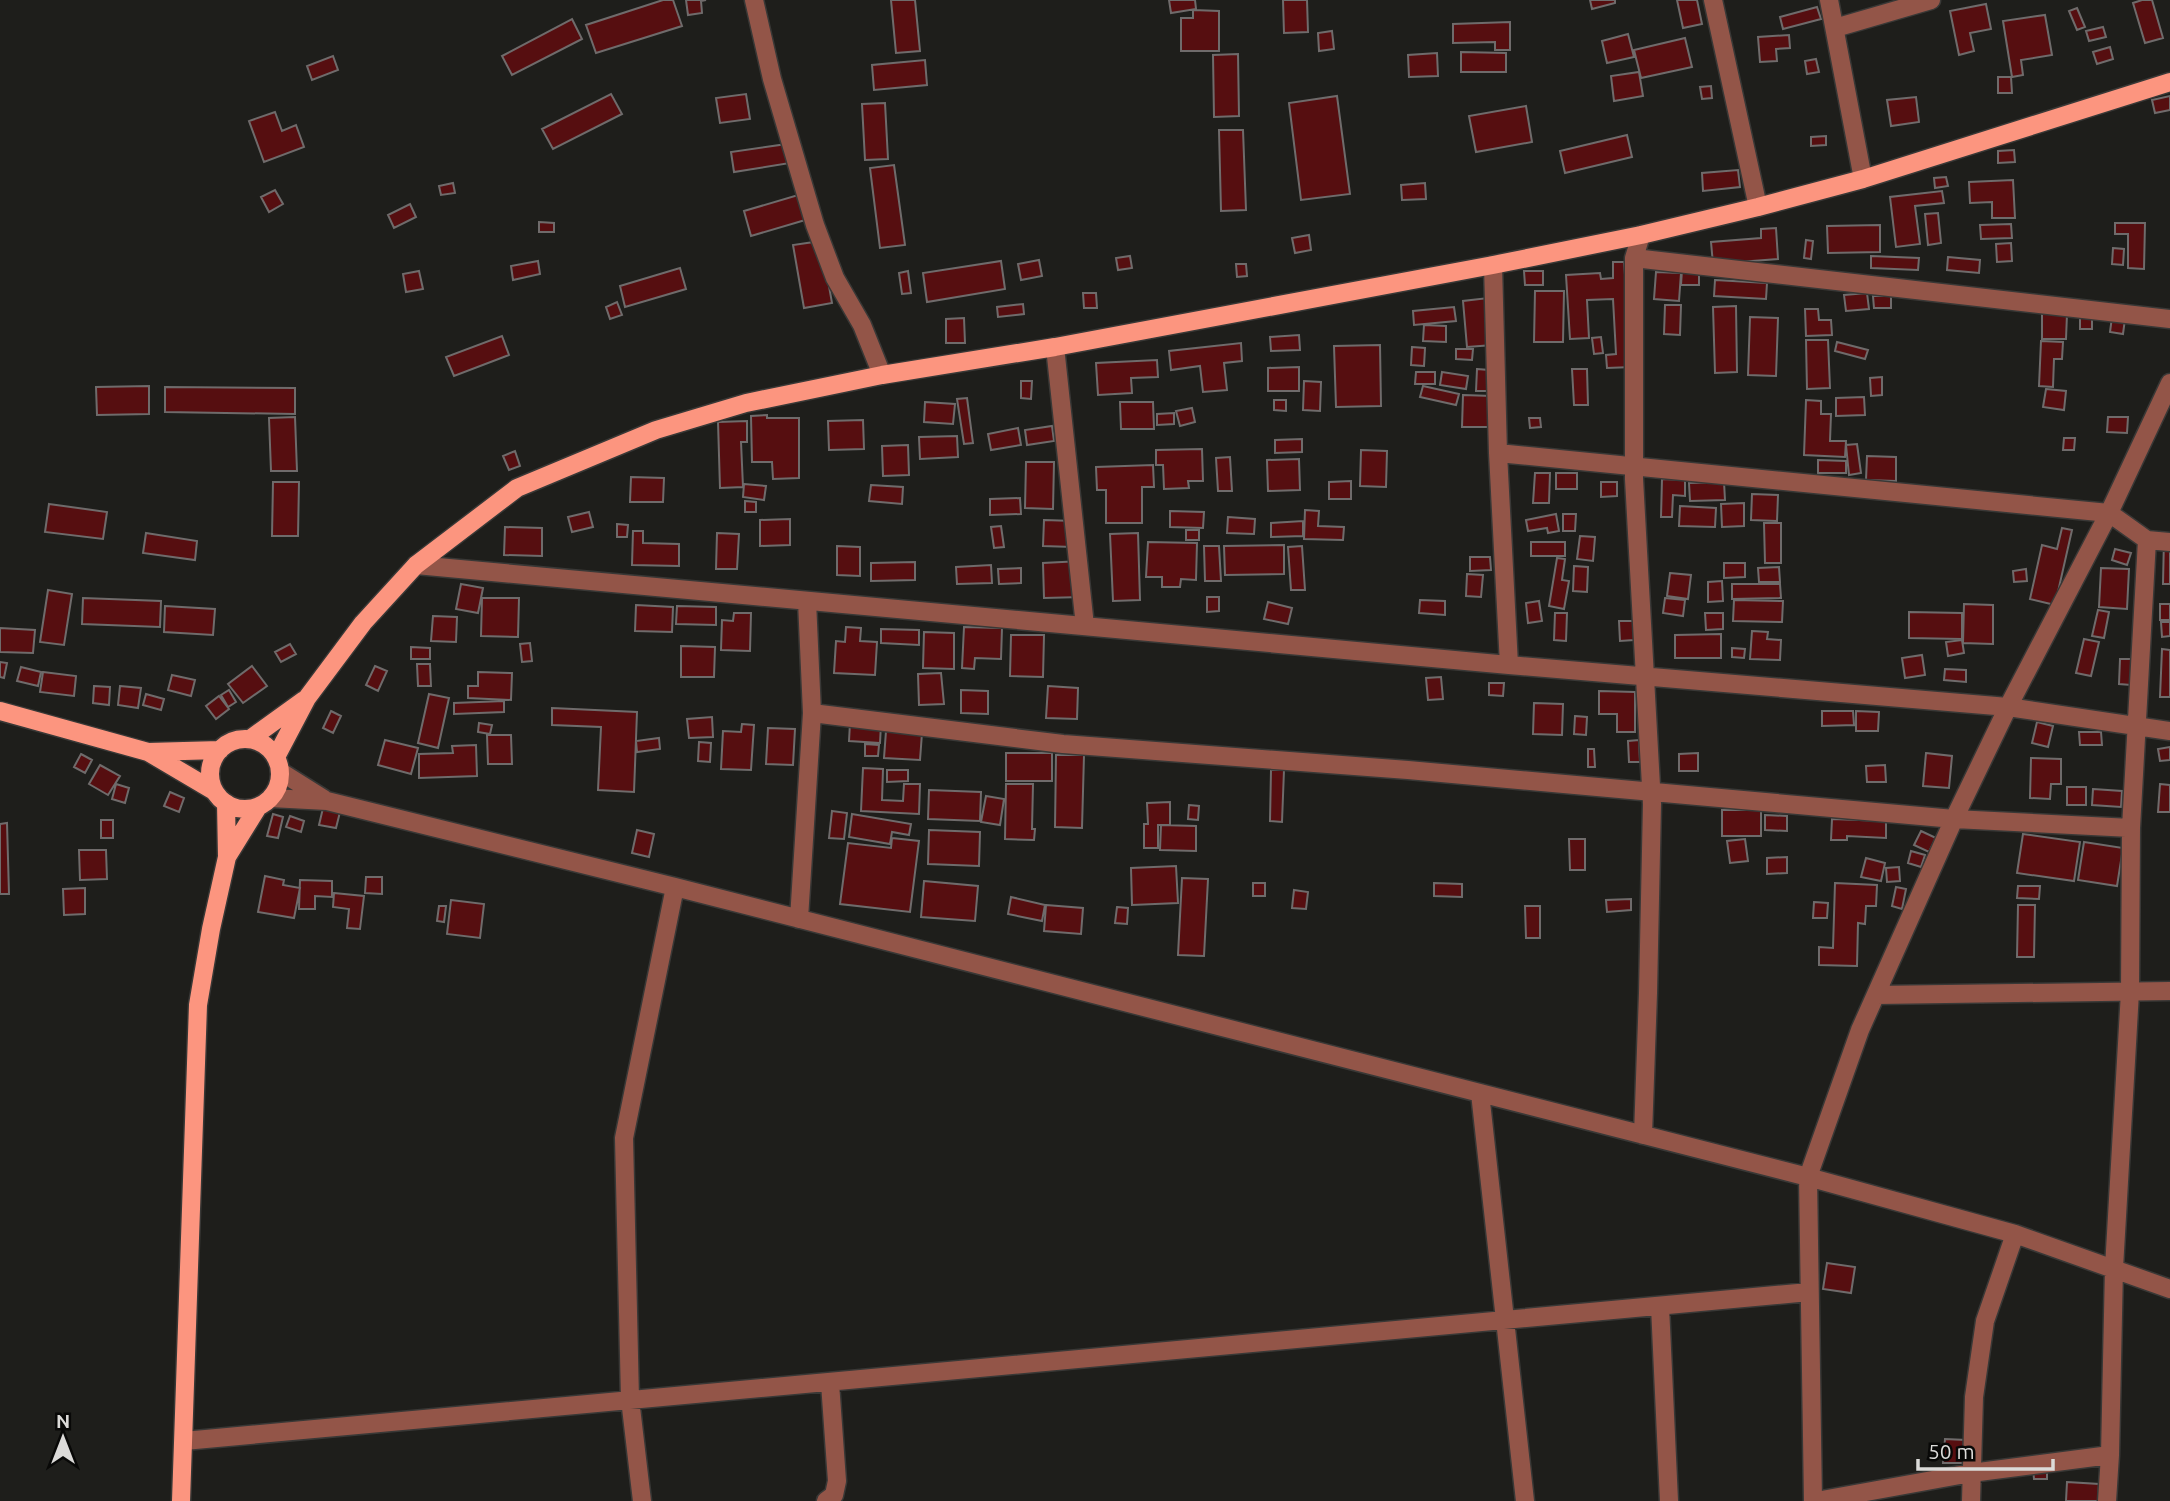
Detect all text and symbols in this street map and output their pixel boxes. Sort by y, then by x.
north arrow [28,1403,98,1473]
text: N [56,1410,70,1432]
scale bar [1918,1428,2053,1472]
text: 50 m [1928,1439,1975,1463]

